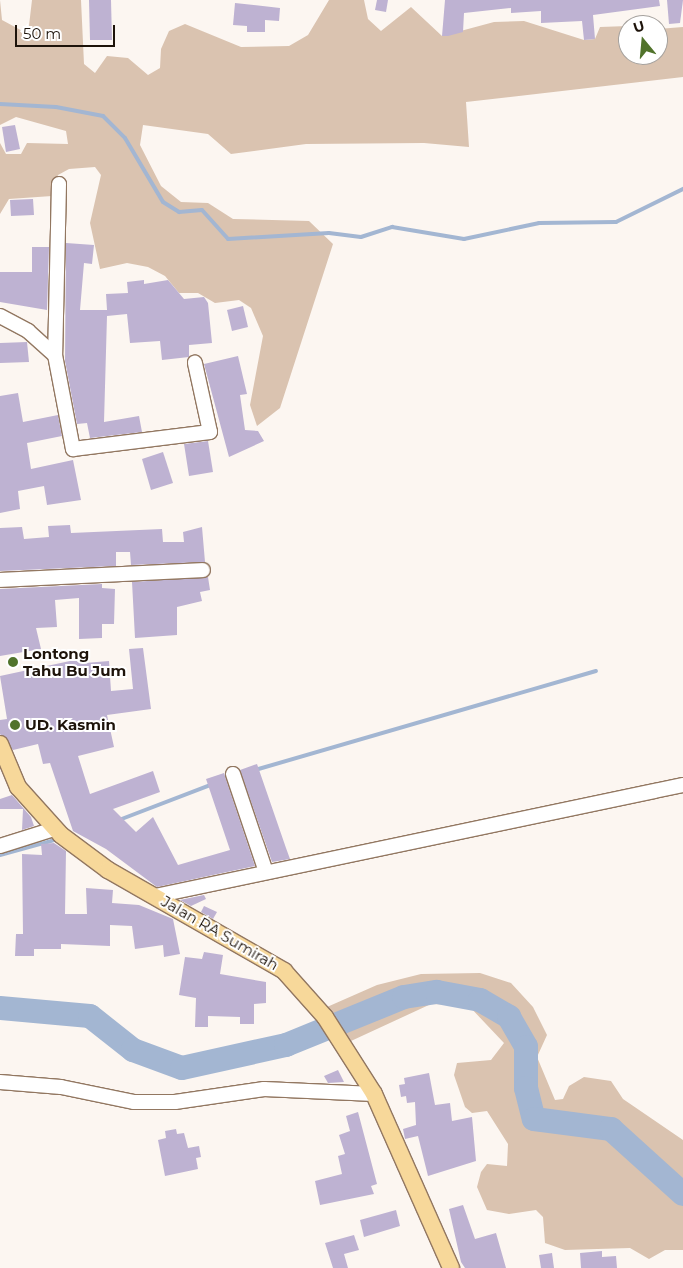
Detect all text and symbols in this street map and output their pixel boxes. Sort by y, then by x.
scale bar [18,15,118,47]
north arrow [618,15,668,65]
text: U [631,16,647,37]
text: 50 m [23,24,61,43]
place label: Lontong Tahu Bu Jum [23,644,126,679]
marker: Lontong Tahu Bu Jum [7,656,19,668]
place label: UD. Kasmin [25,716,116,734]
marker: UD. Kasmin [9,719,21,731]
street label: Jalan RA Sumirah [158,892,282,974]

